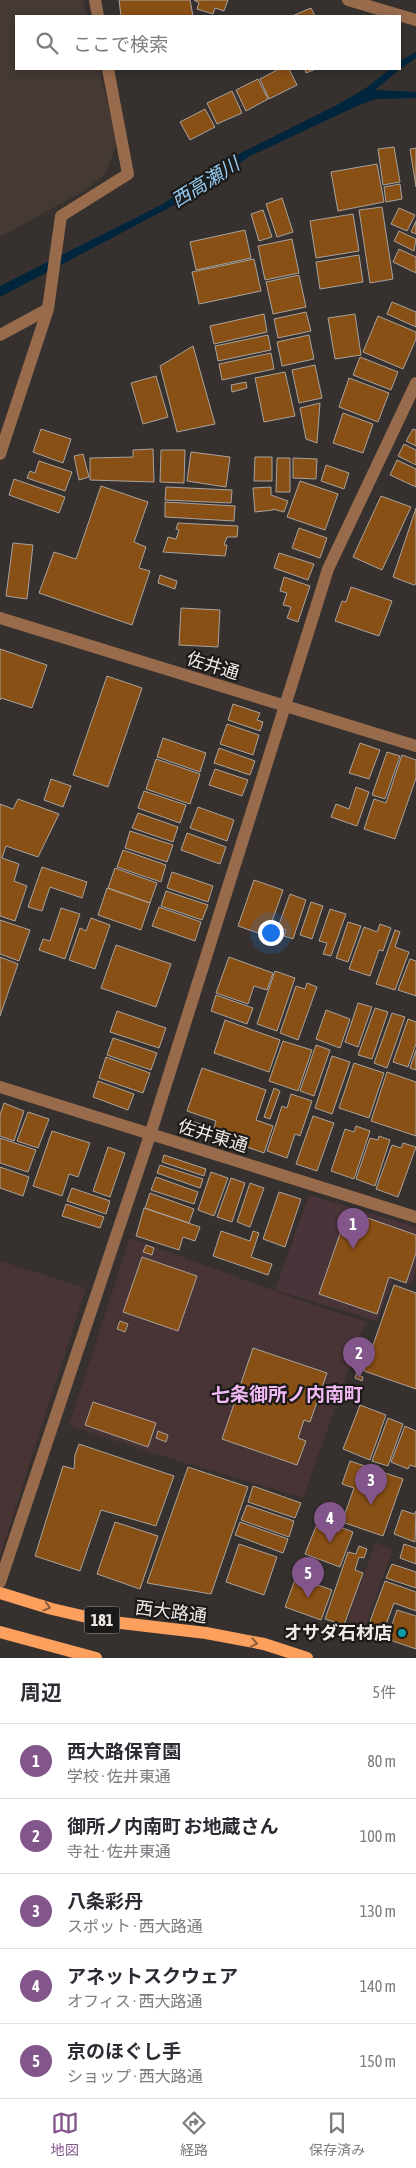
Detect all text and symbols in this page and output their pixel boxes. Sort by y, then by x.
search box [15,15,401,70]
icon: search [33,29,61,57]
text: ここで検索 [73,33,168,55]
water label: 西高瀬川 [167,151,245,211]
street label: 佐井通 [184,648,242,683]
your location [258,920,284,946]
street label: 佐井東通 [176,1115,251,1156]
pin: 1 [337,1208,369,1249]
pin: 2 [343,1337,375,1378]
district label: 七条御所ノ内南町 [211,1383,363,1405]
pin: 3 [355,1464,387,1505]
pin: 4 [314,1502,346,1543]
pin: 5 [292,1557,324,1598]
street label: 西大路通 [134,1597,208,1626]
one-way arrow [42,1602,50,1612]
road number: 181 [84,1606,120,1634]
place label: オサダ石材店 [284,1622,392,1643]
marker: オサダ石材店 [396,1627,408,1639]
one-way arrow [250,1637,259,1647]
text: 周辺 [20,1680,62,1704]
text: 5件 [372,1683,396,1701]
text: 西大路保育園 [67,1740,181,1762]
text: 1 [32,1752,40,1770]
text: 80 m [367,1752,396,1770]
text: 学校 · 佐井東通 [67,1767,171,1785]
text: 御所ノ内南町 お地蔵さん [67,1815,279,1837]
text: 2 [32,1827,40,1845]
text: 100 m [360,1827,396,1845]
text: 寺社 · 佐井東通 [67,1842,171,1860]
text: 八条彩丹 [67,1890,143,1912]
text: 3 [32,1902,40,1920]
text: 130 m [360,1902,396,1920]
text: スポット · 西大路通 [67,1917,203,1935]
text: アネットスクウェア [67,1965,238,1987]
text: 4 [32,1977,40,1995]
text: 140 m [360,1977,396,1995]
text: オフィス · 西大路通 [67,1992,203,2010]
text: 京のほぐし手 [67,2040,181,2062]
text: 5 [32,2052,40,2070]
text: 150 m [360,2052,396,2070]
text: ショップ · 西大路通 [67,2067,203,2085]
tab: 地図 [51,2109,79,2159]
tab: 経路 [180,2109,208,2159]
tab: 保存済み [309,2109,365,2159]

